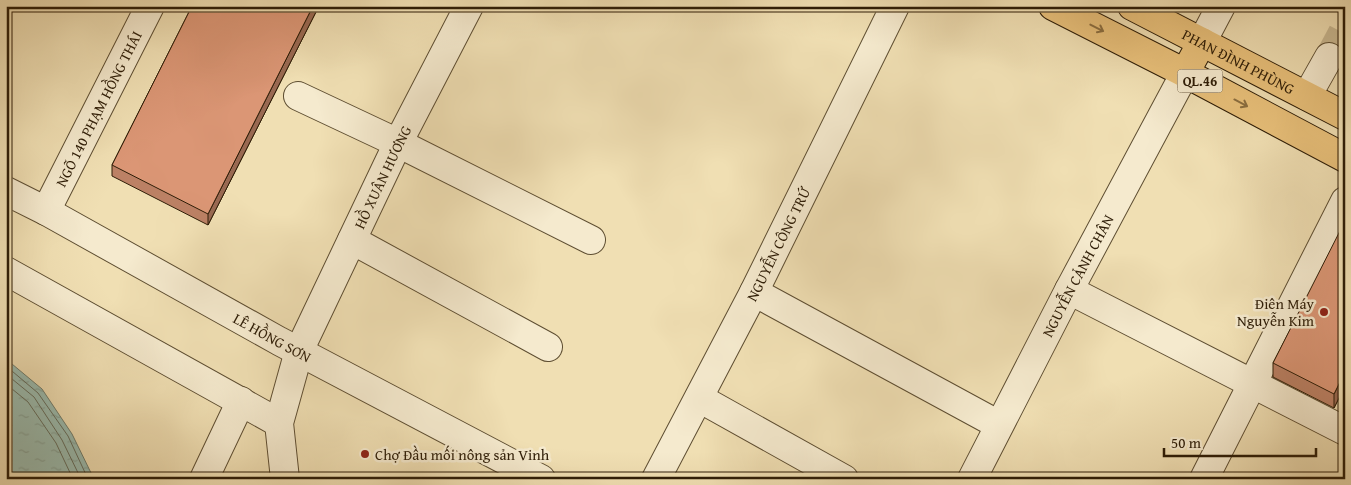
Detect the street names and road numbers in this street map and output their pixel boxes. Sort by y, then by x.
street label: PHAN ĐÌNH PHÙNG [1179,23,1299,99]
street label: NGÕ 140 PHẠM HỒNG THÁI [50,27,146,190]
road number: QL.46 [1178,70,1222,92]
street label: HỒ XUÂN HƯƠNG [348,121,416,232]
street label: NGUYỄN CÔNG TRỨ [741,182,815,305]
street label: NGUYỄN CẢNH CHÂN [1036,210,1118,340]
street label: LÊ HỒNG SƠN [230,307,315,367]

